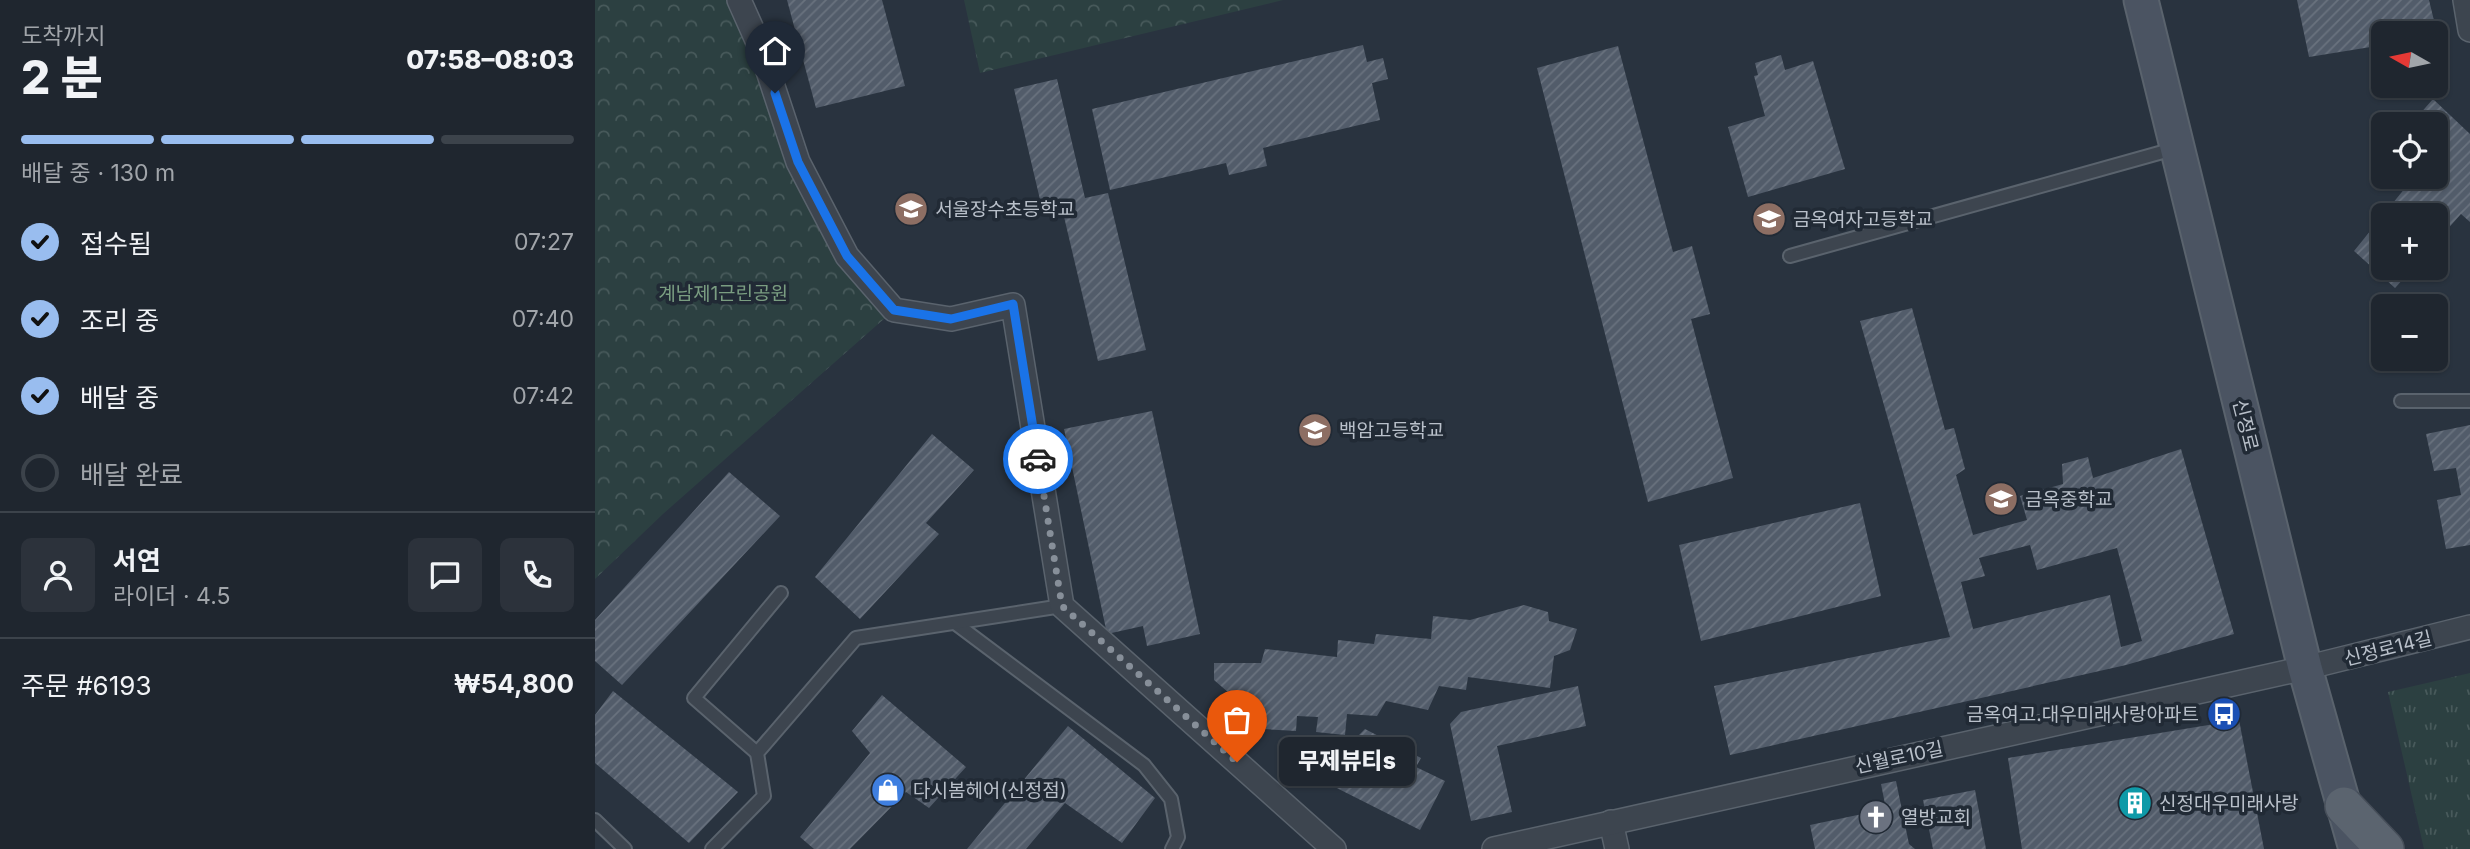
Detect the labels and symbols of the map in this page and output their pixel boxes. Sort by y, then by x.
pin [745,21,805,93]
north arrow [2371,21,2448,98]
school or university icon: 서울장수초등학교 [892,190,930,228]
place label: 서울장수초등학교 [935,198,1075,221]
school or university icon: 금옥여자고등학교 [1750,200,1788,238]
place label: 금옥여자고등학교 [1793,208,1933,231]
park label: 계남제1근린공원 [658,282,788,305]
street label: 신정로 [2228,397,2263,453]
school or university icon: 백암고등학교 [1296,411,1334,449]
place label: 백암고등학교 [1339,419,1444,442]
courier [1003,424,1073,494]
school or university icon: 금옥중학교 [1982,480,2020,518]
place label: 금옥중학교 [2025,488,2112,511]
street label: 신정로14길 [2342,626,2435,671]
pin [1207,690,1267,762]
bus stop icon: 금옥여고.대우미래사랑아파트 [2205,695,2243,733]
place label: 금옥여고.대우미래사랑아파트 [1966,703,2199,726]
street label: 신월로10길 [1853,737,1945,778]
callout: 무제뷰티s [1279,738,1415,786]
shop icon: 다시봄헤어(신정점) [869,771,907,809]
place label: 다시봄헤어(신정점) [913,779,1067,802]
building icon: 신정대우미래사랑 [2116,784,2154,822]
place label: 신정대우미래사랑 [2159,792,2299,815]
church icon: 열방교회 [1857,798,1895,836]
place label: 열방교회 [1901,806,1971,829]

